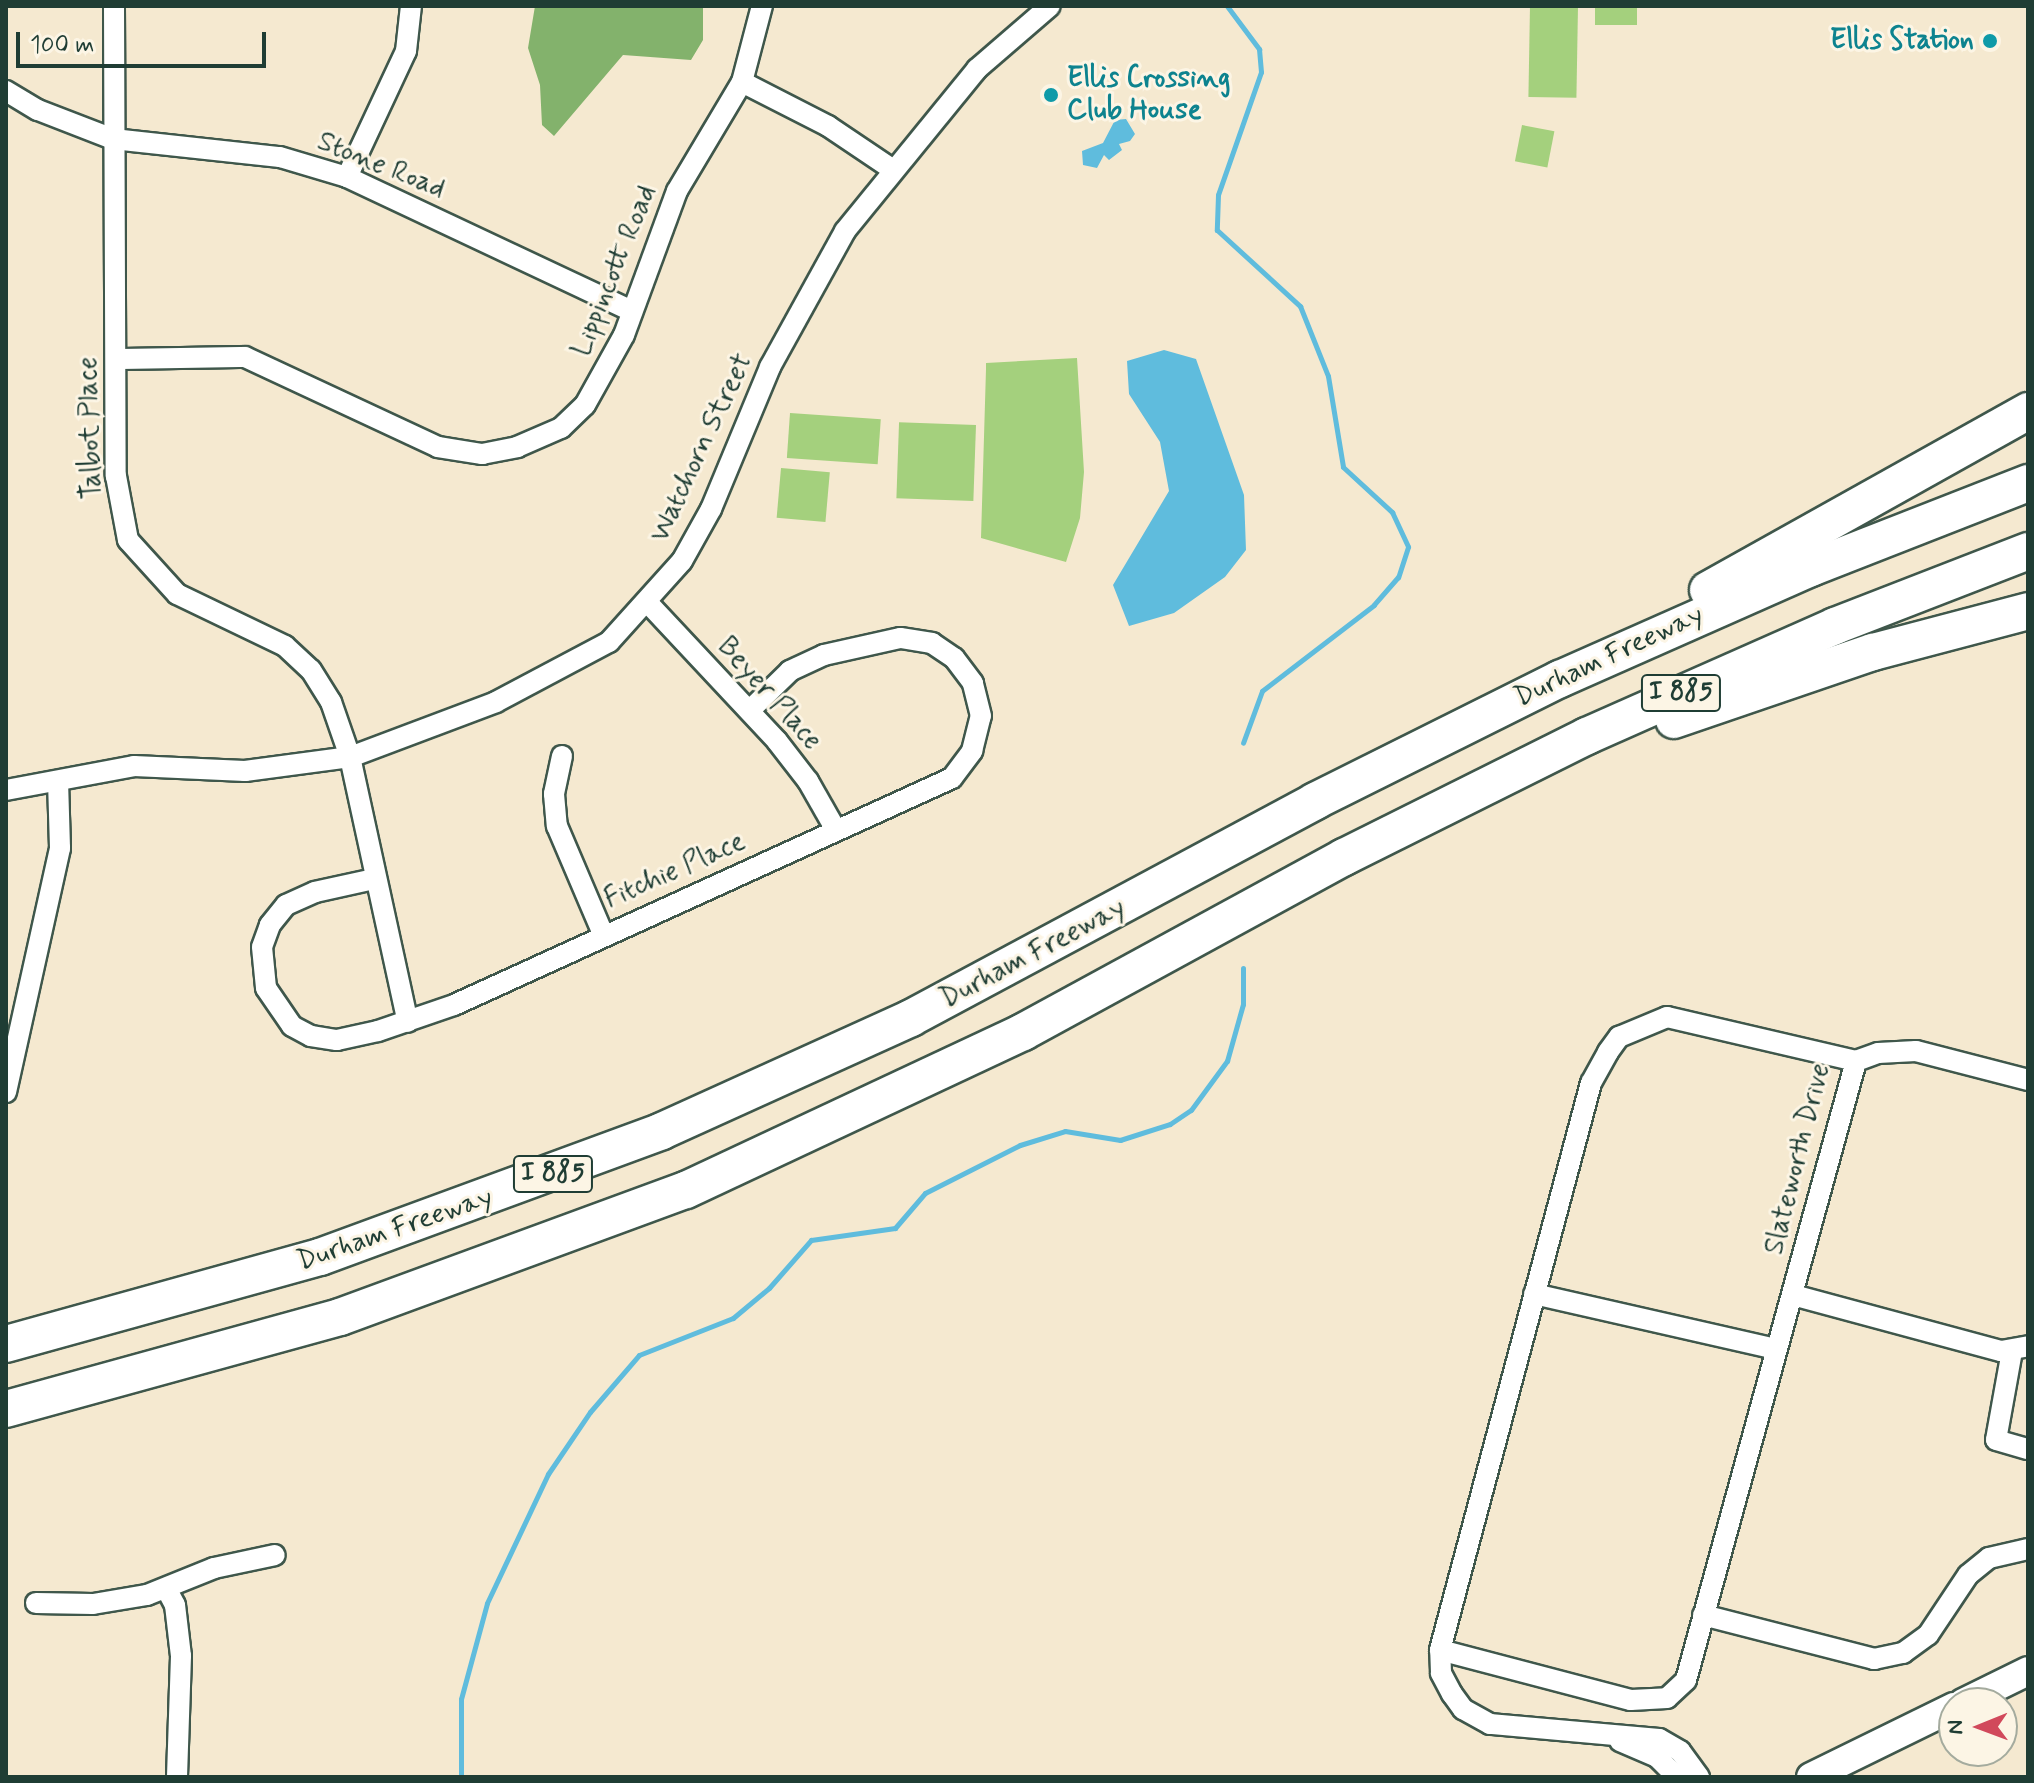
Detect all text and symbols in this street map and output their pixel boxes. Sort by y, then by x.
scale bar [20,16,270,66]
place label: Ellis Station [1832,24,1974,58]
text: 100 m [30,30,94,61]
marker: Ellis Station [1981,32,1999,50]
place label: Ellis Crossing Club House [1067,62,1234,128]
marker: Ellis Crossing Club House [1042,86,1060,104]
street label: Stone Road [312,125,450,207]
street label: Lippincott Road [565,181,665,361]
street label: Watchorn Street [644,349,760,547]
street label: Talbot Place [72,356,110,500]
street label: Durham Freeway [1510,599,1708,715]
street label: Beyer Place [709,630,829,758]
road number: I 885 [1639,671,1723,715]
street label: Fitchie Place [601,826,749,916]
street label: Durham Freeway [935,891,1131,1017]
street label: Slateworth Drive [1758,1060,1838,1258]
road number: I 885 [511,1152,595,1196]
street label: Durham Freeway [293,1181,497,1279]
north arrow [1938,1687,2018,1767]
text: N [1942,1720,1970,1735]

